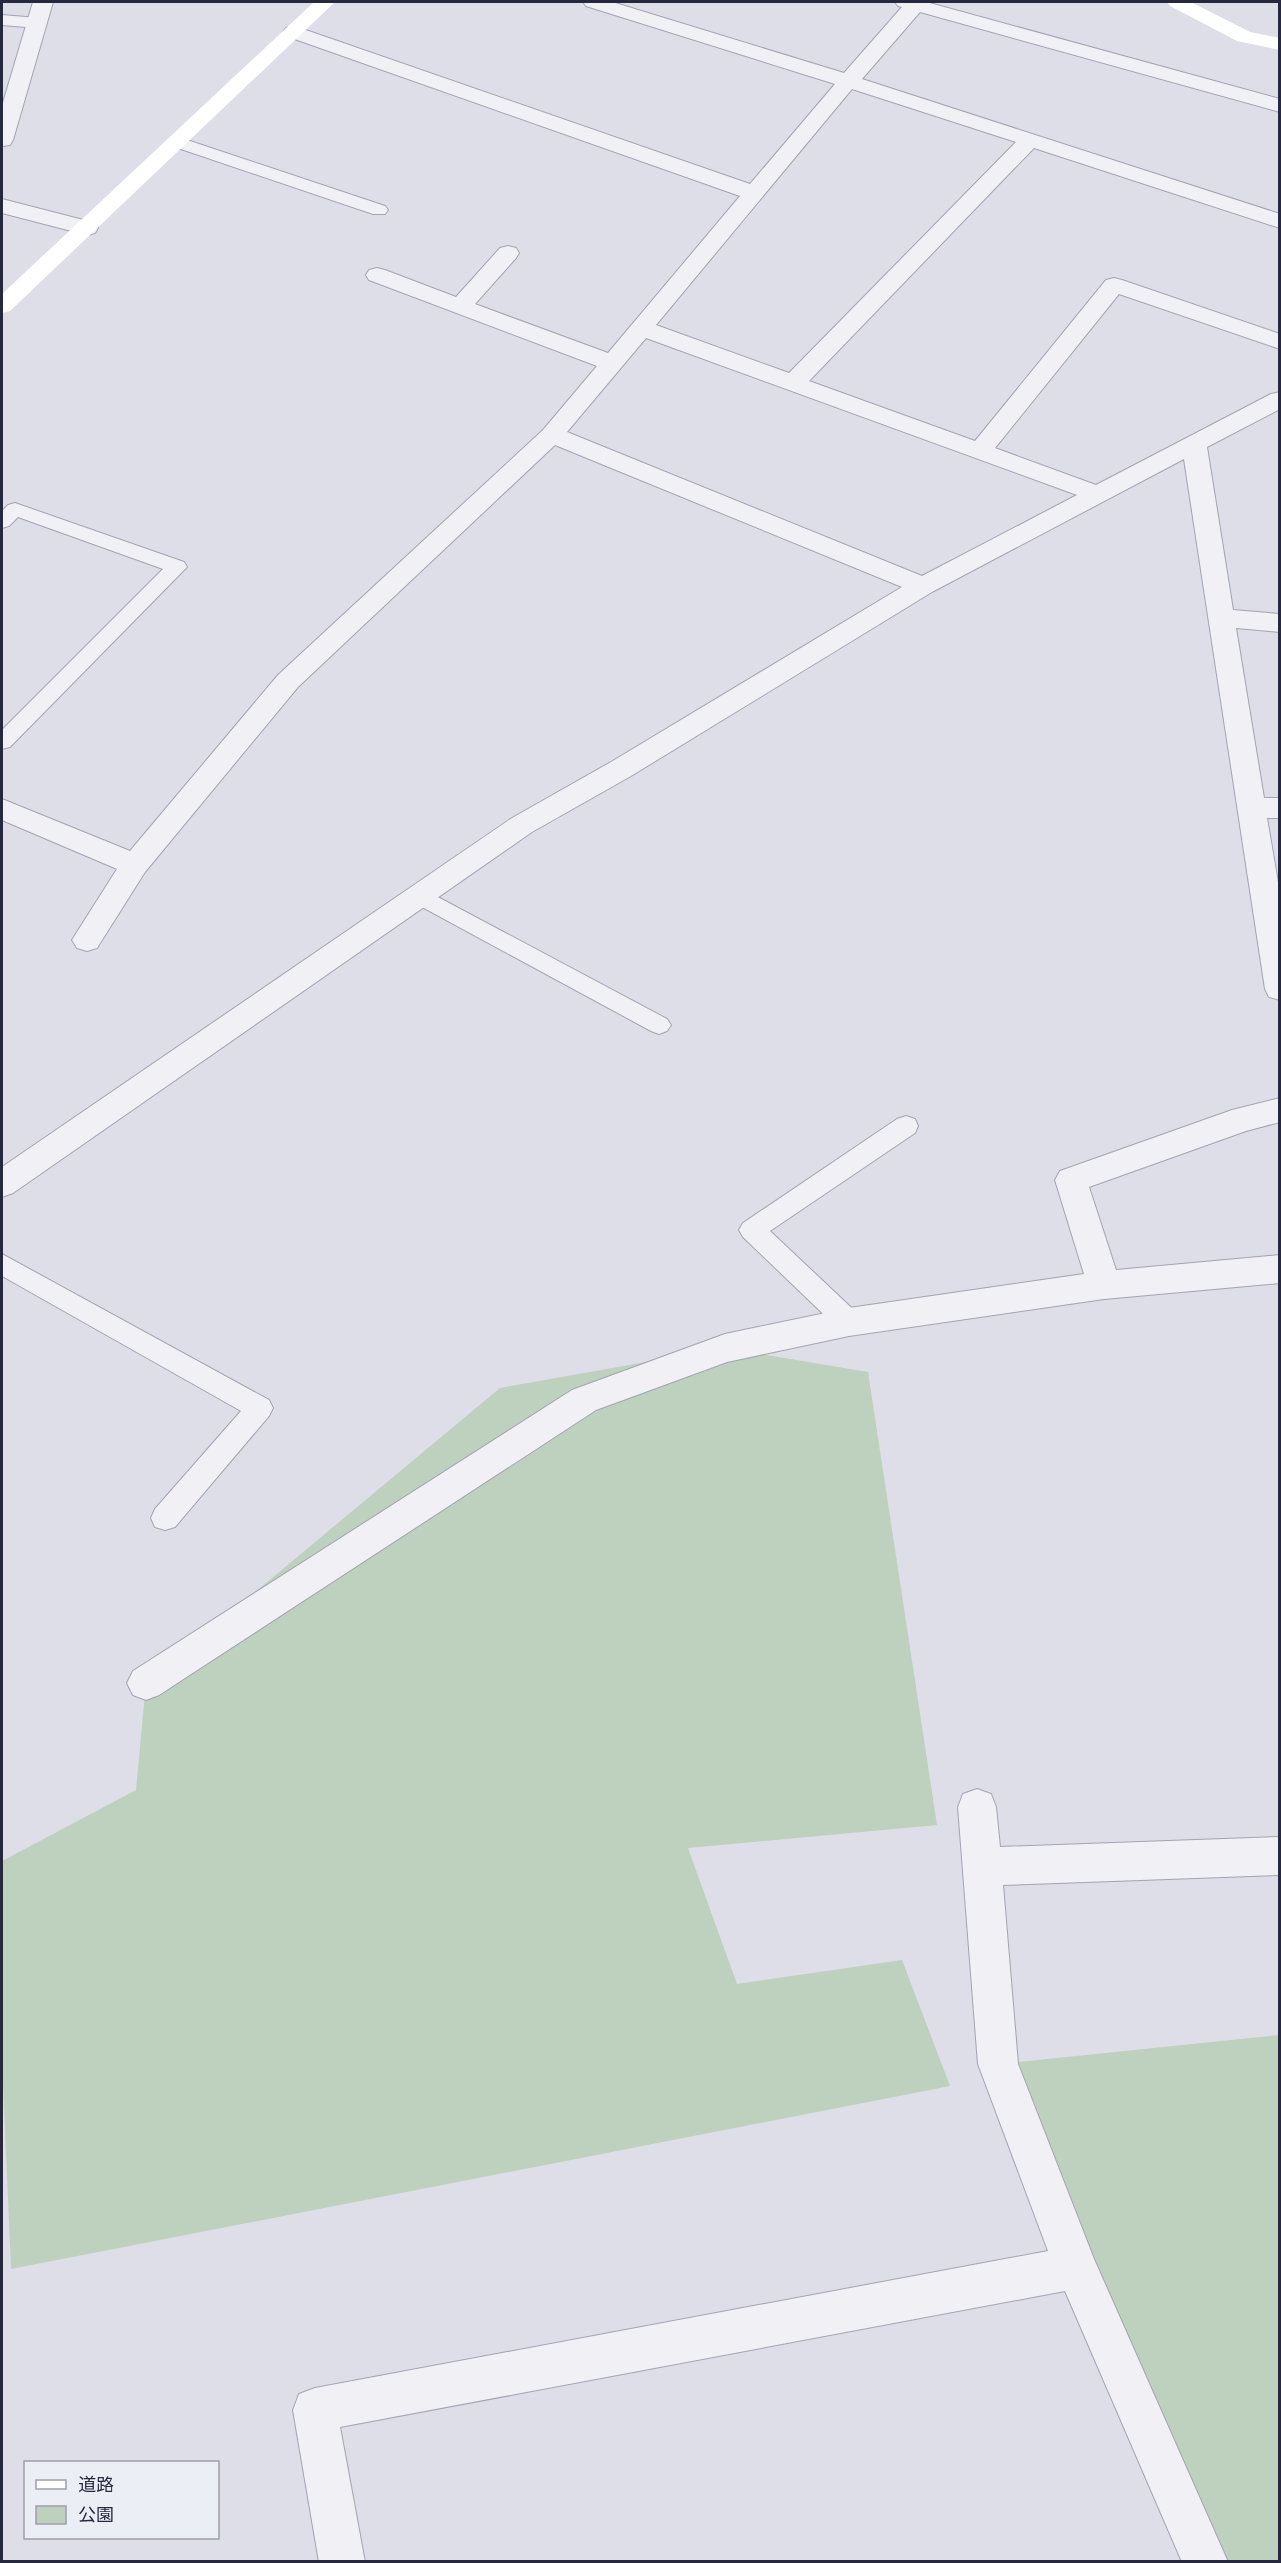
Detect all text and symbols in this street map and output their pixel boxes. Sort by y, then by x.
legend [24,2461,219,2539]
text: 道路 [78,2472,114,2498]
text: 公園 [78,2502,114,2528]

